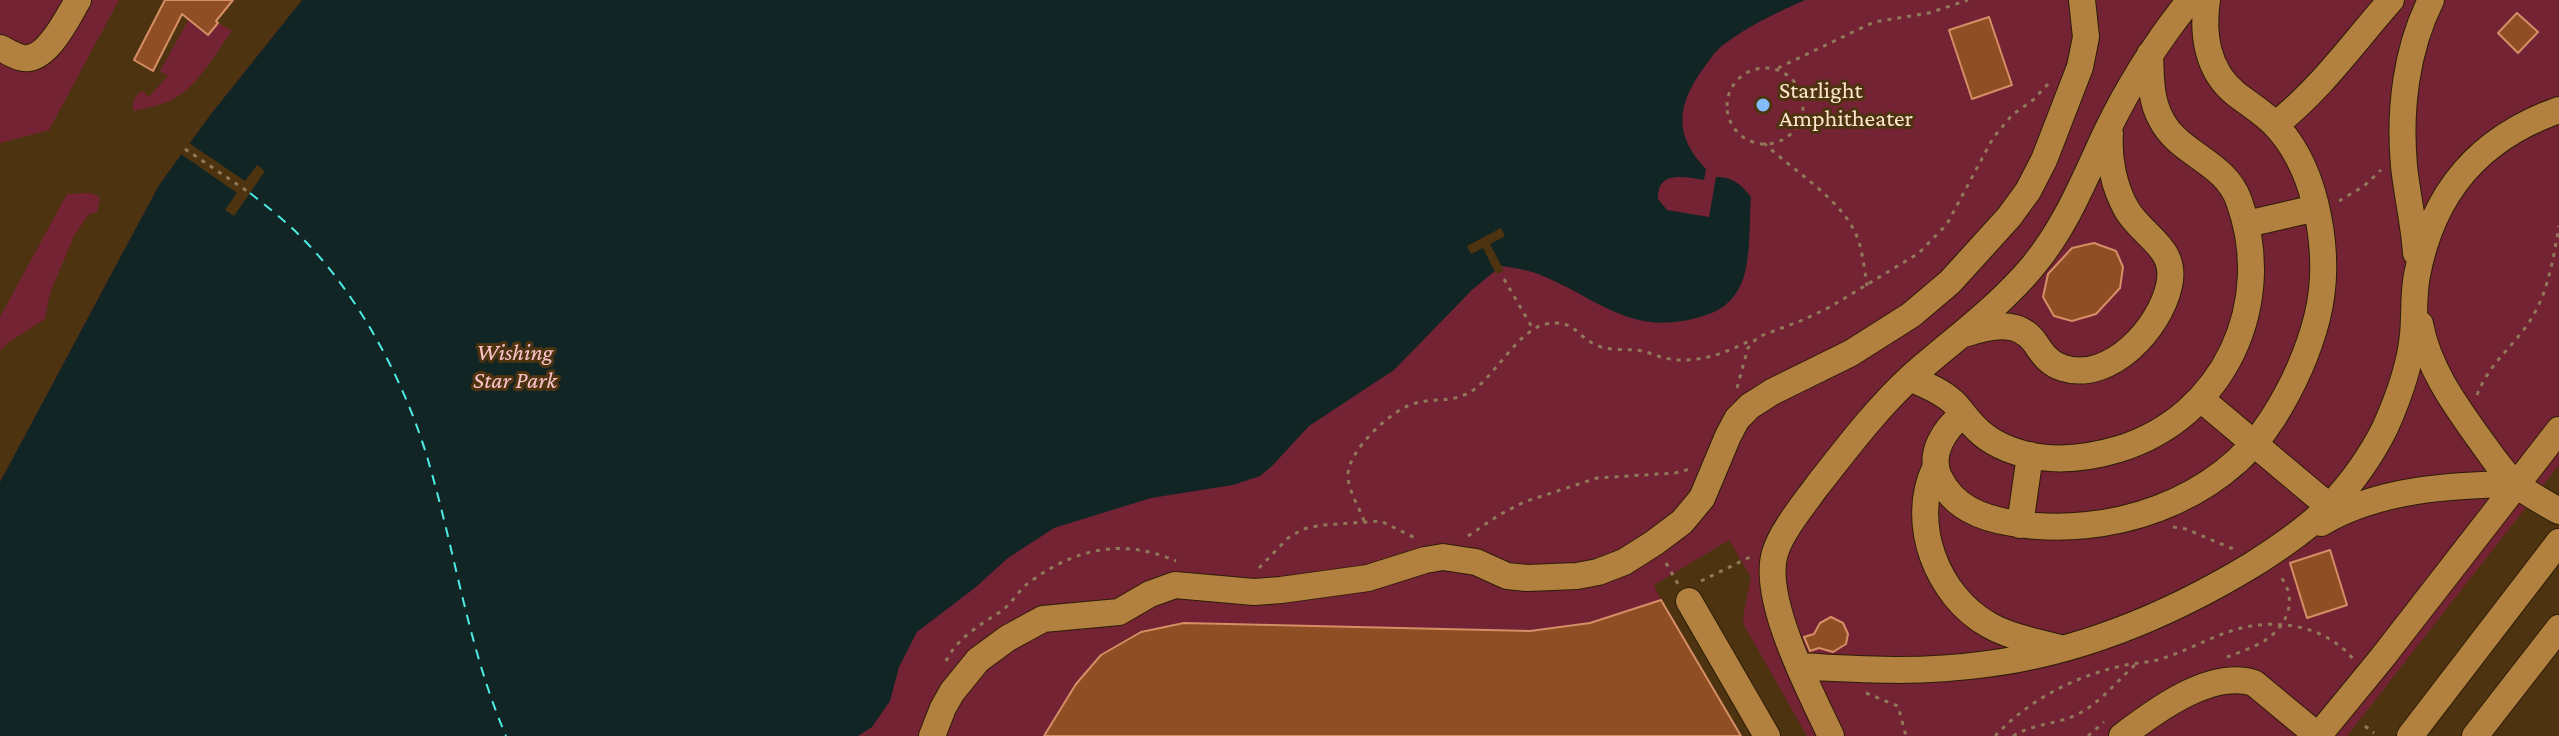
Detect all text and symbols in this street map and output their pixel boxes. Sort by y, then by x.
place label: Starlight Amphitheater [1779,77,1913,133]
marker: Starlight Amphitheater [1754,96,1772,114]
park label: Wishing Star Park [473,339,557,395]

